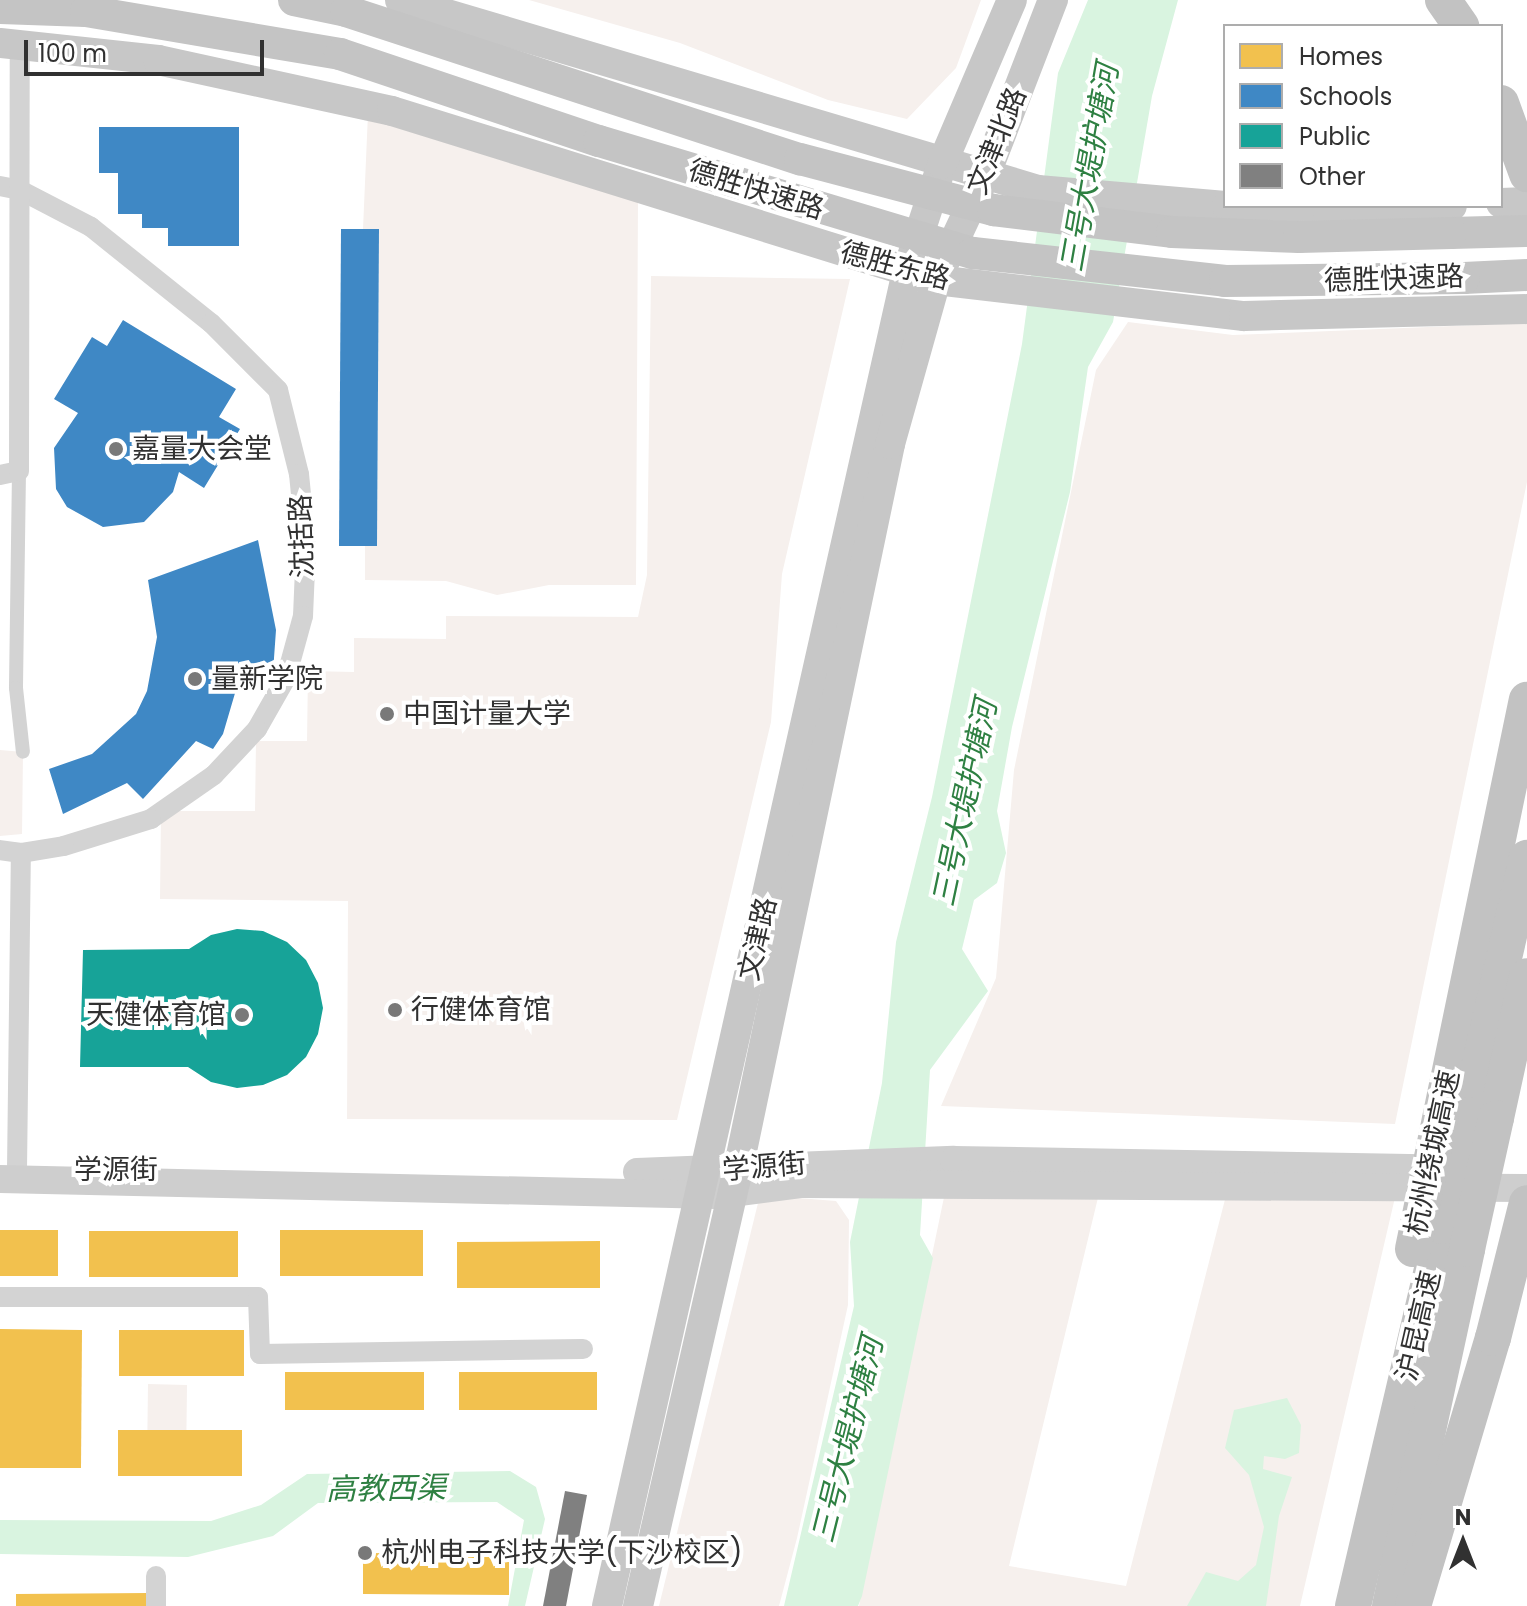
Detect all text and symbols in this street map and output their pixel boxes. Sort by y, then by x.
scale bar [28,24,268,74]
legend [1223,24,1503,208]
text: 100 m [38,37,107,70]
text: Homes [1299,40,1383,73]
water label: 三号大堤护塘河 [1054,61,1126,275]
text: Schools [1299,80,1392,113]
street label: 文津北路 [960,83,1034,199]
text: Public [1299,120,1371,153]
street label: 德胜快速路 [684,153,828,227]
text: Other [1299,160,1366,193]
street label: 德胜东路 [837,235,953,297]
street label: 德胜快速路 [1323,260,1465,298]
place label: 嘉量大会堂 [132,432,272,466]
marker: 嘉量大会堂 [107,440,125,458]
street label: 沈括路 [284,493,320,579]
place label: 量新学院 [211,662,323,696]
marker: 量新学院 [186,670,204,688]
place label: 中国计量大学 [403,697,571,731]
water label: 三号大堤护塘河 [926,697,1004,909]
marker: 中国计量大学 [378,705,396,723]
street label: 文津路 [732,894,784,984]
place label: 行健体育馆 [411,993,551,1027]
place label: 天健体育馆 [86,998,226,1032]
marker: 行健体育馆 [386,1001,404,1019]
marker: 天健体育馆 [233,1006,251,1024]
street label: 杭州绕城高速 [1399,1067,1467,1239]
street label: 学源街 [721,1147,807,1187]
street label: 学源街 [74,1153,158,1187]
street label: 沪昆高速 [1390,1268,1448,1384]
water label: 三号大堤护塘河 [805,1334,891,1546]
water label: 高教西渠 [326,1470,446,1508]
north arrow [1423,1502,1503,1582]
text: N [1455,1502,1471,1533]
place label: 杭州电子科技大学(下沙校区) [381,1536,742,1570]
marker: 杭州电子科技大学(下沙校区) [356,1544,374,1562]

